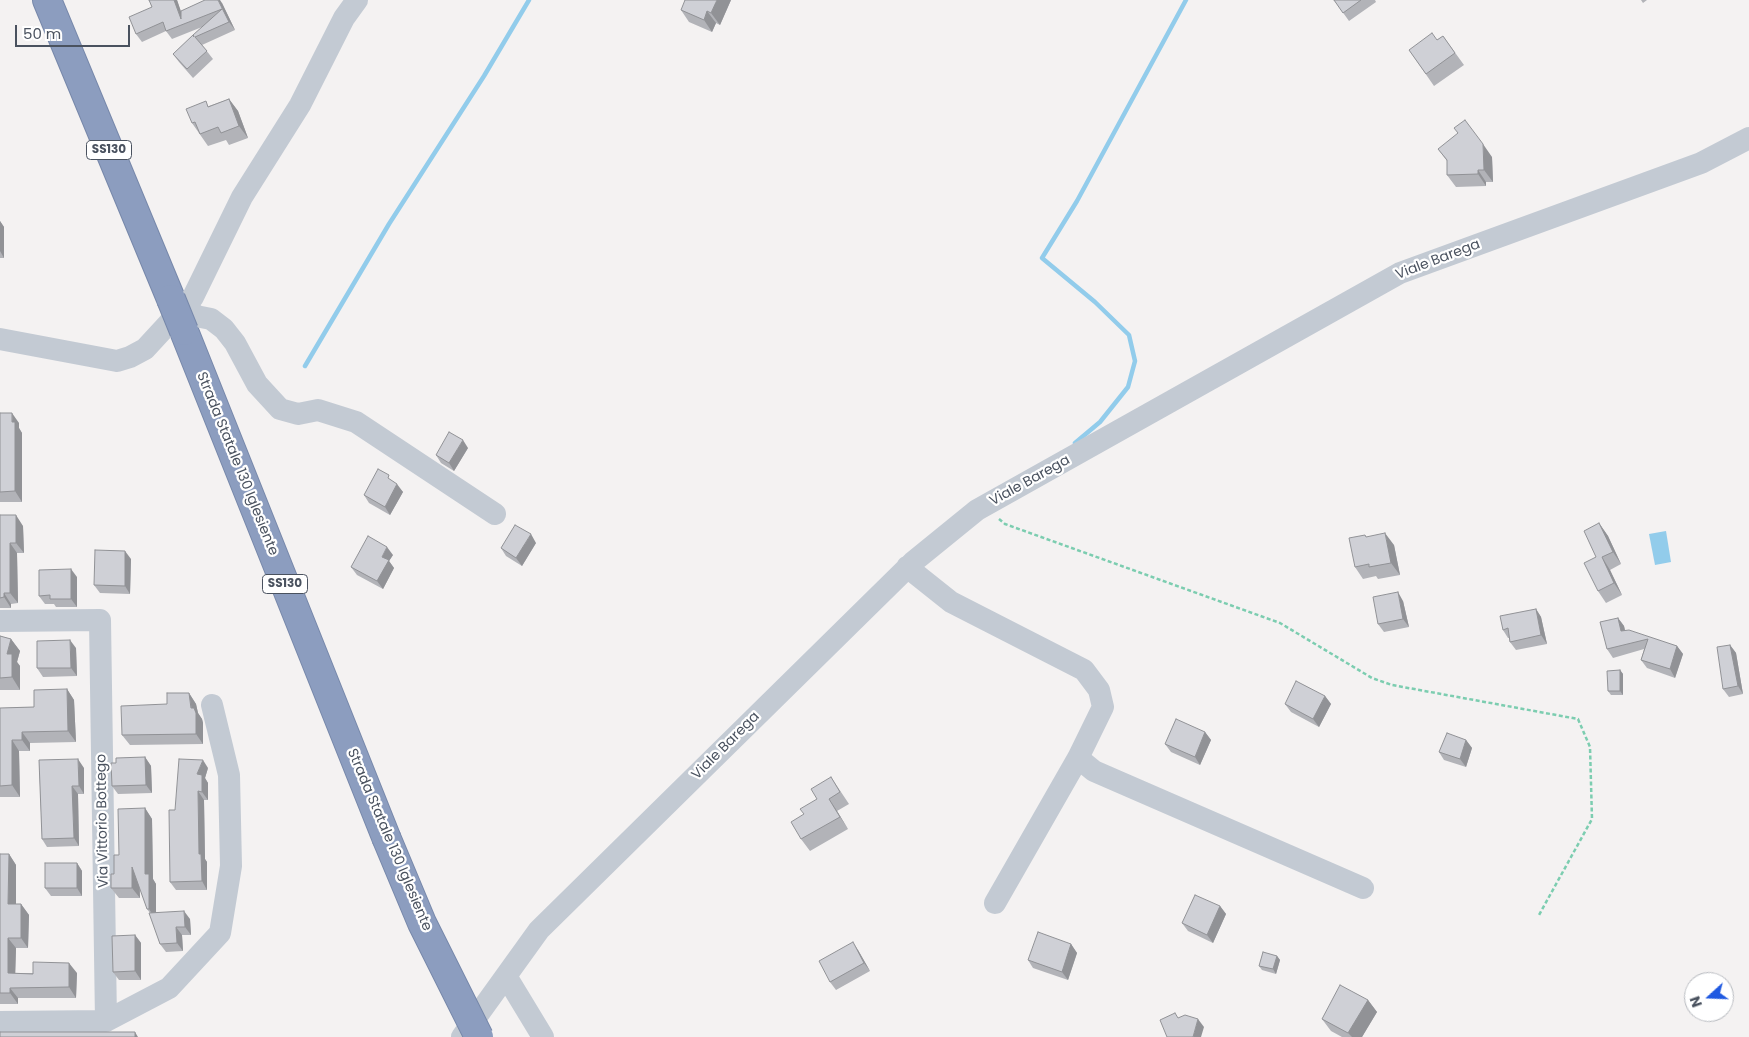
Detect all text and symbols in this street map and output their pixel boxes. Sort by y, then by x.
scale bar [18,15,132,47]
text: 50 m [23,23,61,44]
road number: SS130 [86,140,132,160]
street label: Viale Barega [1393,236,1483,284]
street label: Strada Statale 130 Iglesiente [192,370,282,558]
street label: Viale Barega [987,452,1073,510]
road number: SS130 [262,574,308,594]
street label: Viale Barega [689,709,763,783]
street label: Strada Statale 130 Iglesiente [343,746,435,934]
street label: Via Vittorio Bottego [93,754,113,888]
north arrow [1684,972,1734,1022]
text: N [1685,993,1707,1010]

